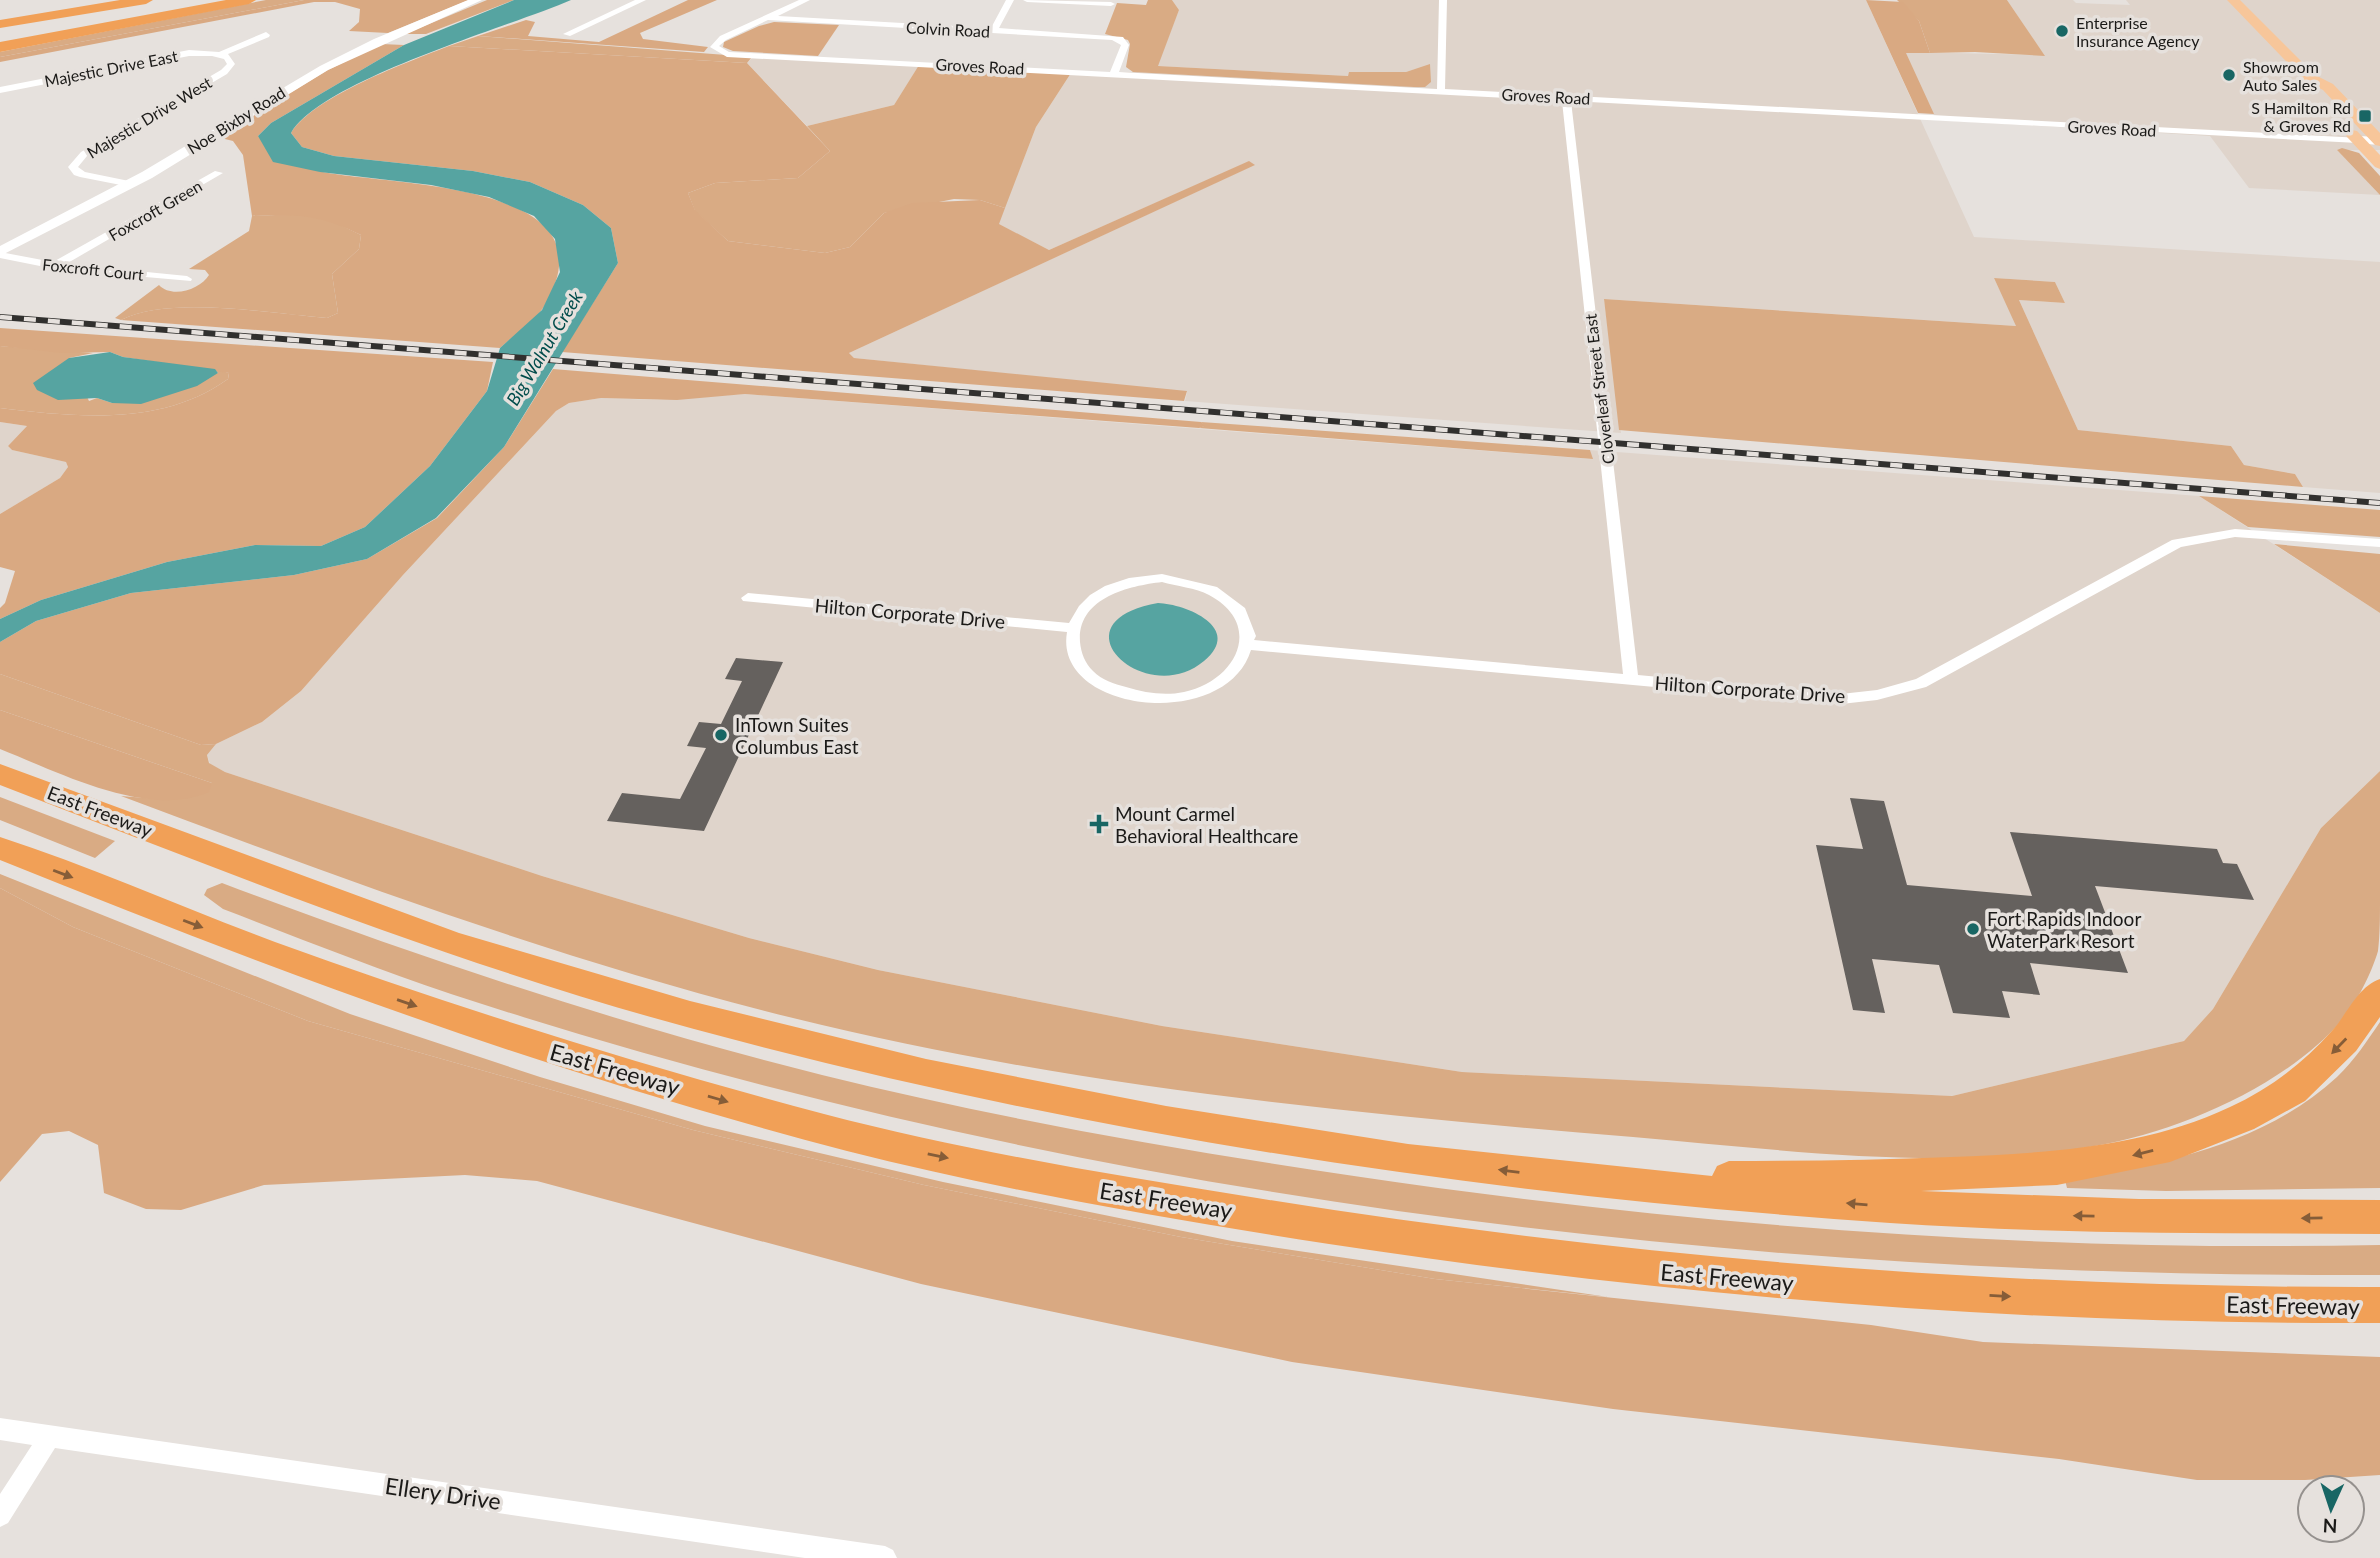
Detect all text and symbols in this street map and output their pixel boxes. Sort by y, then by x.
place label: Enterprise Insurance Agency [2076,13,2200,50]
street label: Colvin Road [906,17,990,41]
marker: Enterprise Insurance Agency [2054,23,2070,39]
street label: Majestic Drive East [43,46,180,90]
street label: Groves Road [935,54,1025,78]
place label: Showroom Auto Sales [2243,57,2319,94]
marker: Showroom Auto Sales [2221,67,2237,83]
street label: Majestic Drive West [83,72,215,162]
street label: Noe Bixby Road [184,82,288,158]
street label: Groves Road [1501,84,1591,108]
place label: S Hamilton Rd & Groves Rd [2251,98,2351,135]
marker: S Hamilton Rd & Groves Rd [2357,108,2373,124]
street label: Groves Road [2067,116,2157,140]
street label: Foxcroft Green [105,176,205,244]
street label: Foxcroft Court [41,254,145,284]
water label: Big Walnut Creek [501,287,587,409]
street label: Cloverleaf Street East [1580,313,1618,465]
street label: Hilton Corporate Drive [814,593,1006,633]
street label: Hilton Corporate Drive [1654,671,1846,707]
place label: InTown Suites Columbus East [735,713,859,758]
marker: InTown Suites Columbus East [713,727,729,743]
street label: East Freeway [44,780,156,842]
place label: Mount Carmel Behavioral Healthcare [1115,802,1298,847]
marker: Mount Carmel Behavioral Healthcare [1089,814,1109,834]
one-way arrow [53,868,74,879]
place label: Fort Rapids Indoor WaterPark Resort [1987,907,2141,952]
one-way arrow [183,919,204,930]
marker: Fort Rapids Indoor WaterPark Resort [1965,921,1981,937]
one-way arrow [396,998,417,1009]
street label: East Freeway [547,1037,683,1101]
one-way arrow [2330,1037,2347,1054]
one-way arrow [707,1094,729,1105]
one-way arrow [2132,1148,2154,1159]
one-way arrow [927,1150,949,1161]
one-way arrow [1498,1165,1520,1176]
street label: East Freeway [1098,1176,1234,1224]
one-way arrow [1846,1198,1868,1209]
one-way arrow [2073,1210,2095,1222]
one-way arrow [2301,1212,2323,1224]
street label: East Freeway [1659,1257,1795,1297]
street label: East Freeway [2226,1290,2360,1320]
one-way arrow [1989,1291,2011,1302]
street label: Ellery Drive [383,1471,503,1515]
north arrow [2296,1474,2366,1544]
text: N [2322,1515,2338,1538]

